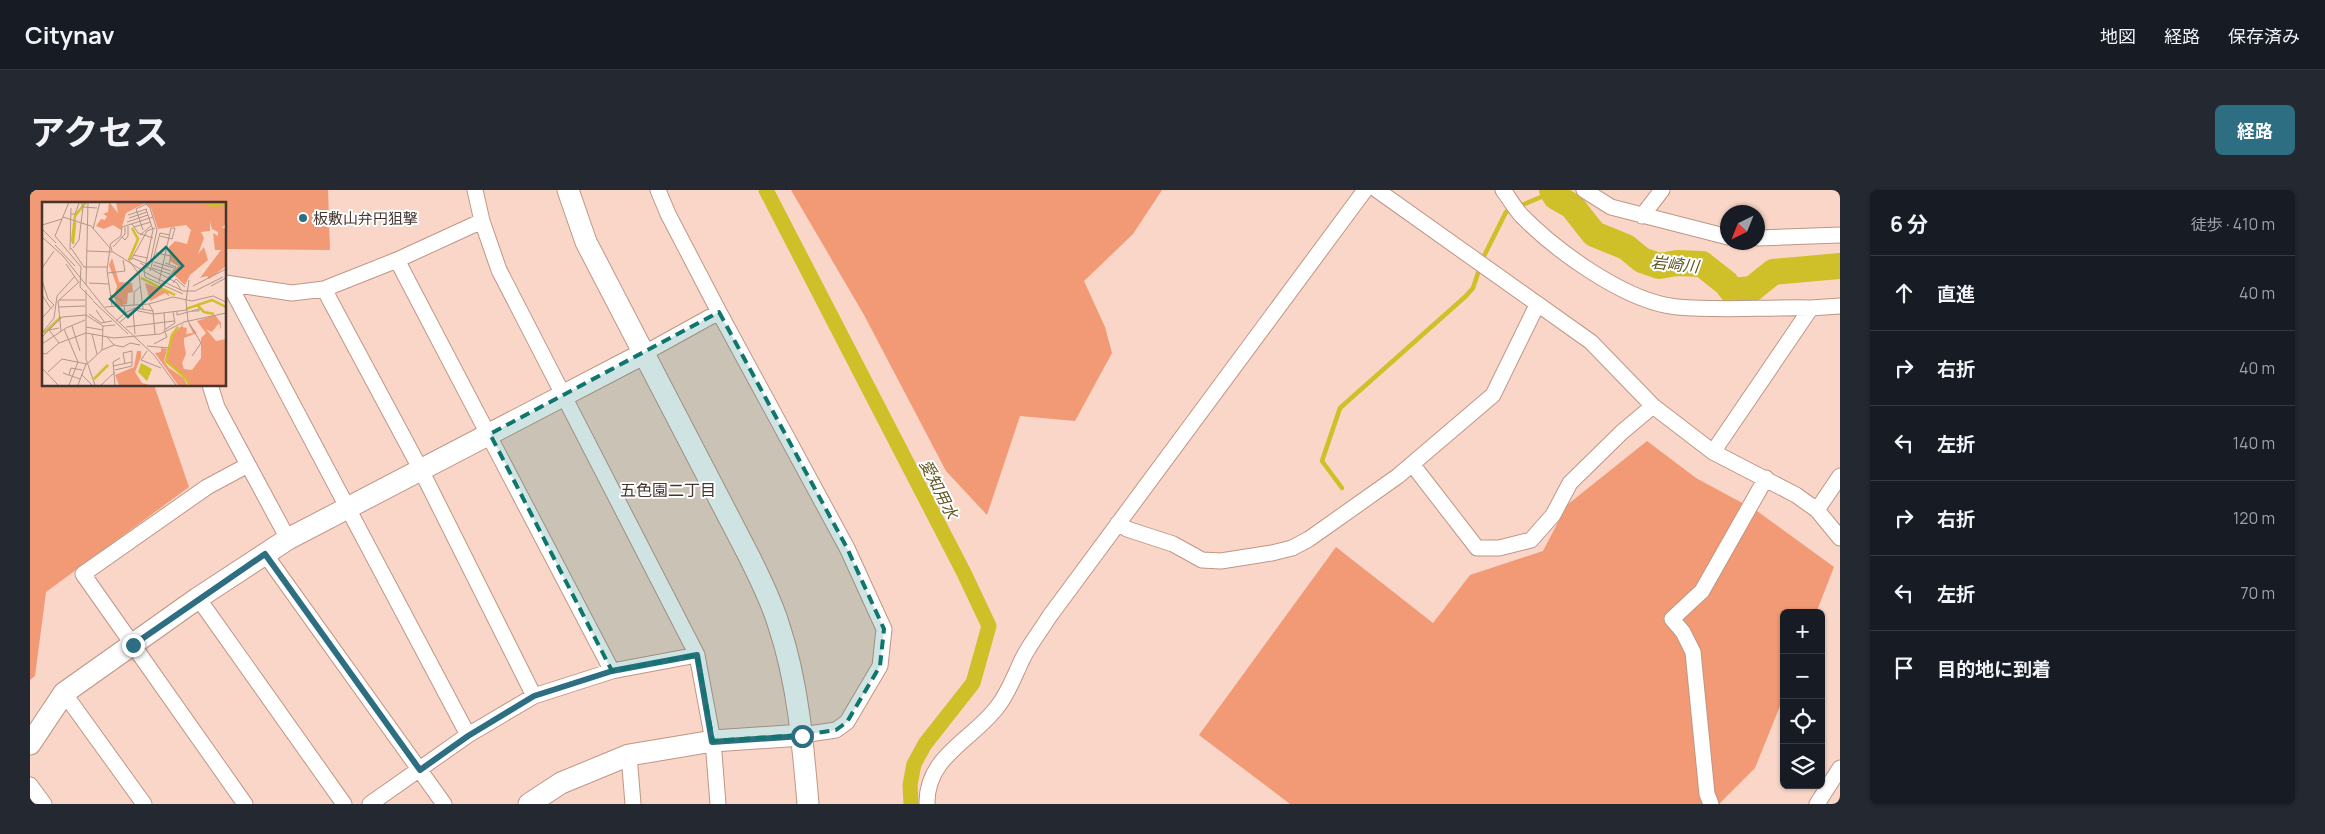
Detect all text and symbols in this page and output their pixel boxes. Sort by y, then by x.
text: Citynav [25,18,115,51]
text: 地図 [2100,24,2136,48]
text: 経路 [2164,24,2200,48]
text: 保存済み [2228,24,2300,48]
button: 経路 [2215,105,2295,155]
text: アクセス [30,108,168,156]
inset map [42,202,226,386]
north arrow [1720,205,1765,250]
place label: 板敷山弁円狙撃 [313,208,418,229]
text: 6 分 [1890,210,1928,238]
marker: 板敷山弁円狙撃 [297,212,309,224]
text: 徒歩 · 410 m [2191,213,2275,235]
water label: 岩崎川 [1650,251,1702,278]
icon: ahead [1890,279,1918,307]
text: 直進 [1937,281,1975,307]
text: 40 m [2239,282,2275,304]
icon: right [1890,354,1918,382]
text: 右折 [1937,356,1975,382]
text: 40 m [2239,357,2275,379]
icon: left [1890,429,1918,457]
text: 左折 [1937,431,1975,457]
text: 140 m [2233,432,2275,454]
water label: 愛知用水 [915,455,964,524]
district label: 五色園二丁目 [620,479,716,501]
icon: right [1890,504,1918,532]
text: 右折 [1937,506,1975,532]
text: 120 m [2233,507,2275,529]
icon: left [1890,579,1918,607]
text: 左折 [1937,581,1975,607]
text: 70 m [2240,582,2275,604]
map controls [1780,609,1825,789]
button: + [1780,609,1825,654]
route end [122,634,145,657]
button: − [1780,654,1825,699]
icon: arrive [1890,654,1918,682]
text: 目的地に到着 [1937,656,2051,682]
button: locate [1780,699,1825,744]
route start [791,725,814,748]
button: layers [1780,744,1825,789]

